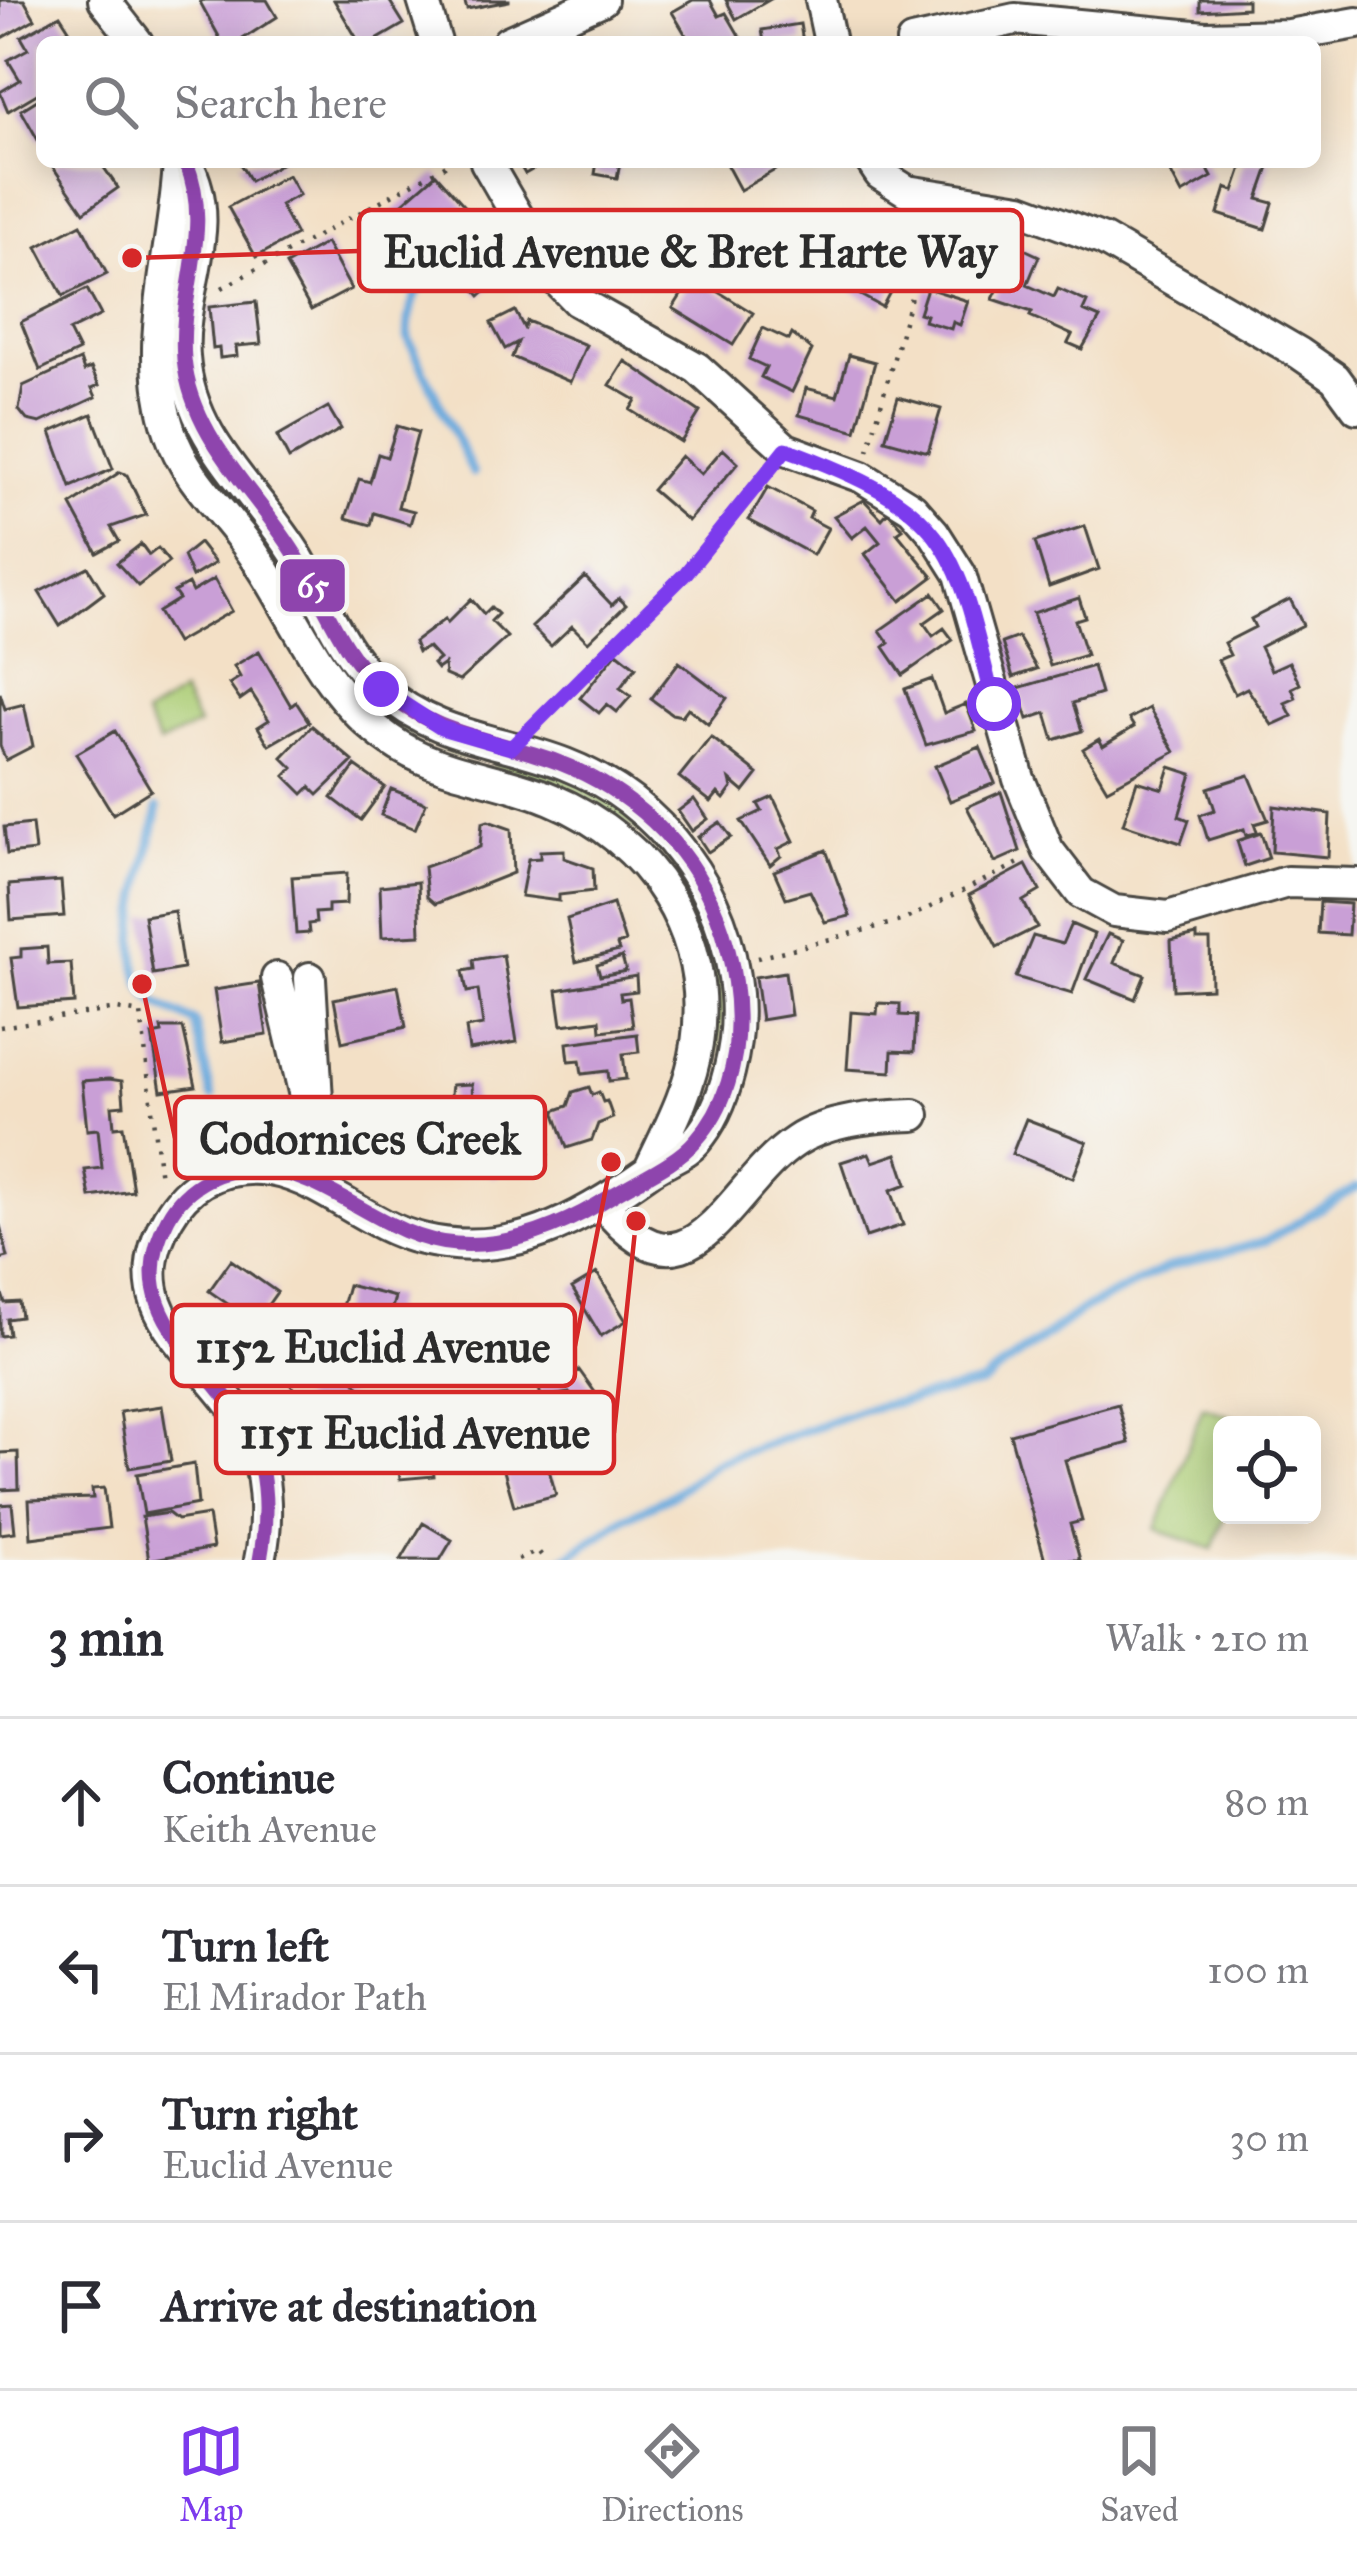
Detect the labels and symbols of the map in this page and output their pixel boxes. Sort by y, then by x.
callout: Euclid Avenue & Bret Harte Way [359,210,1022,291]
text: Euclid Avenue & Bret Harte Way [383,224,999,279]
line badge: 65 [278,557,347,614]
text: 65 [297,566,330,606]
route end [354,662,408,716]
route start [967,677,1021,731]
callout: Codornices Creek [175,1097,545,1178]
text: Codornices Creek [199,1111,522,1166]
callout: 1152 Euclid Avenue [172,1305,575,1386]
text: 1152 Euclid Avenue [196,1319,551,1374]
callout: 1151 Euclid Avenue [216,1392,614,1473]
text: 1151 Euclid Avenue [240,1405,591,1460]

